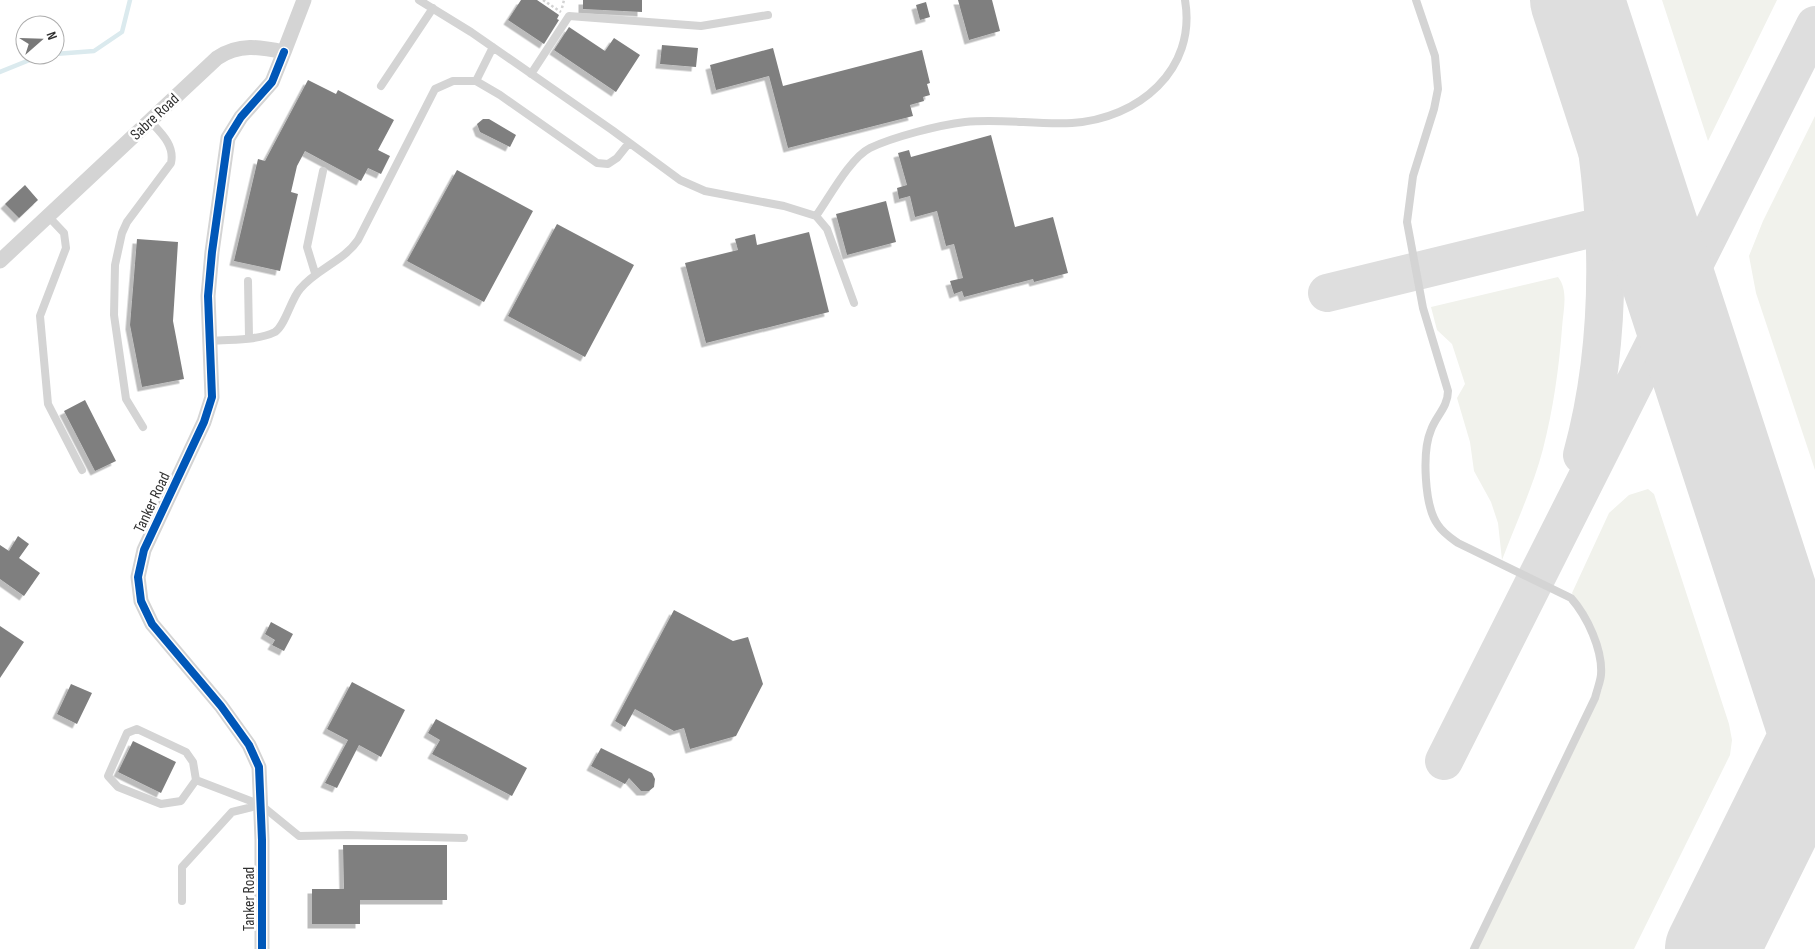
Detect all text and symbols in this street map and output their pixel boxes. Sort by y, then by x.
north arrow [15,15,65,65]
text: N [42,29,61,42]
street label: Sabre Road [127,90,183,144]
street label: Tanker Road [130,469,175,536]
street label: Tanker Road [240,867,259,931]

